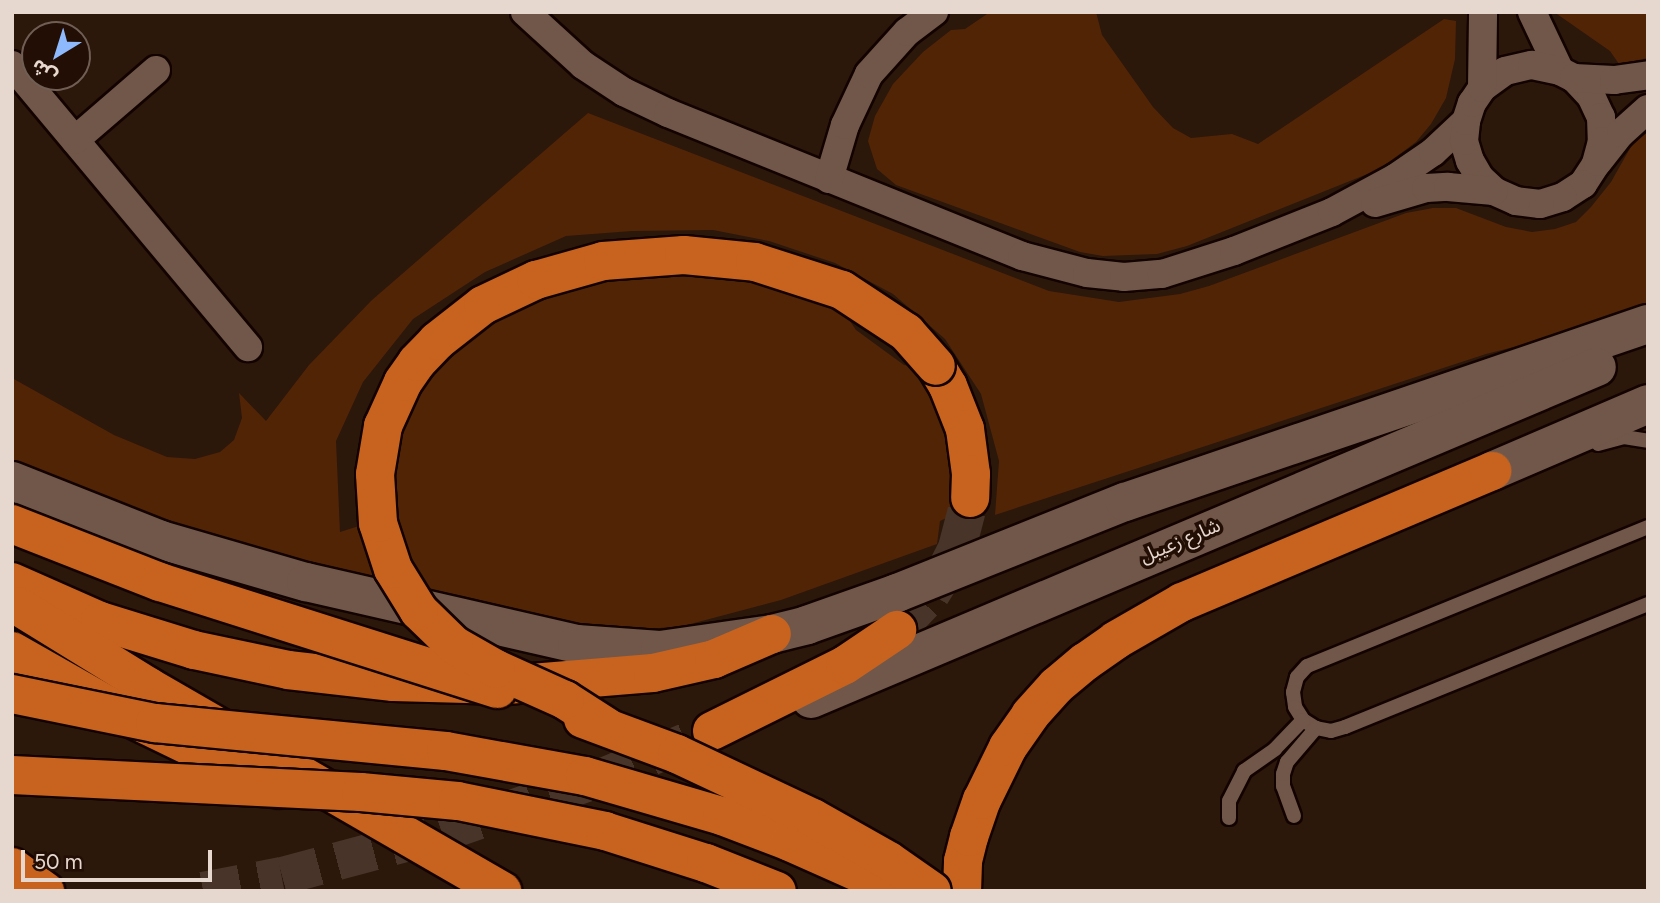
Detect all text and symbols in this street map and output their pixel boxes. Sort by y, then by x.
north arrow [21,21,91,91]
text: ش [27,54,61,88]
street label: شارع زعيبل [1136,514,1224,568]
scale bar [24,836,215,880]
text: 50 m [34,849,83,874]

